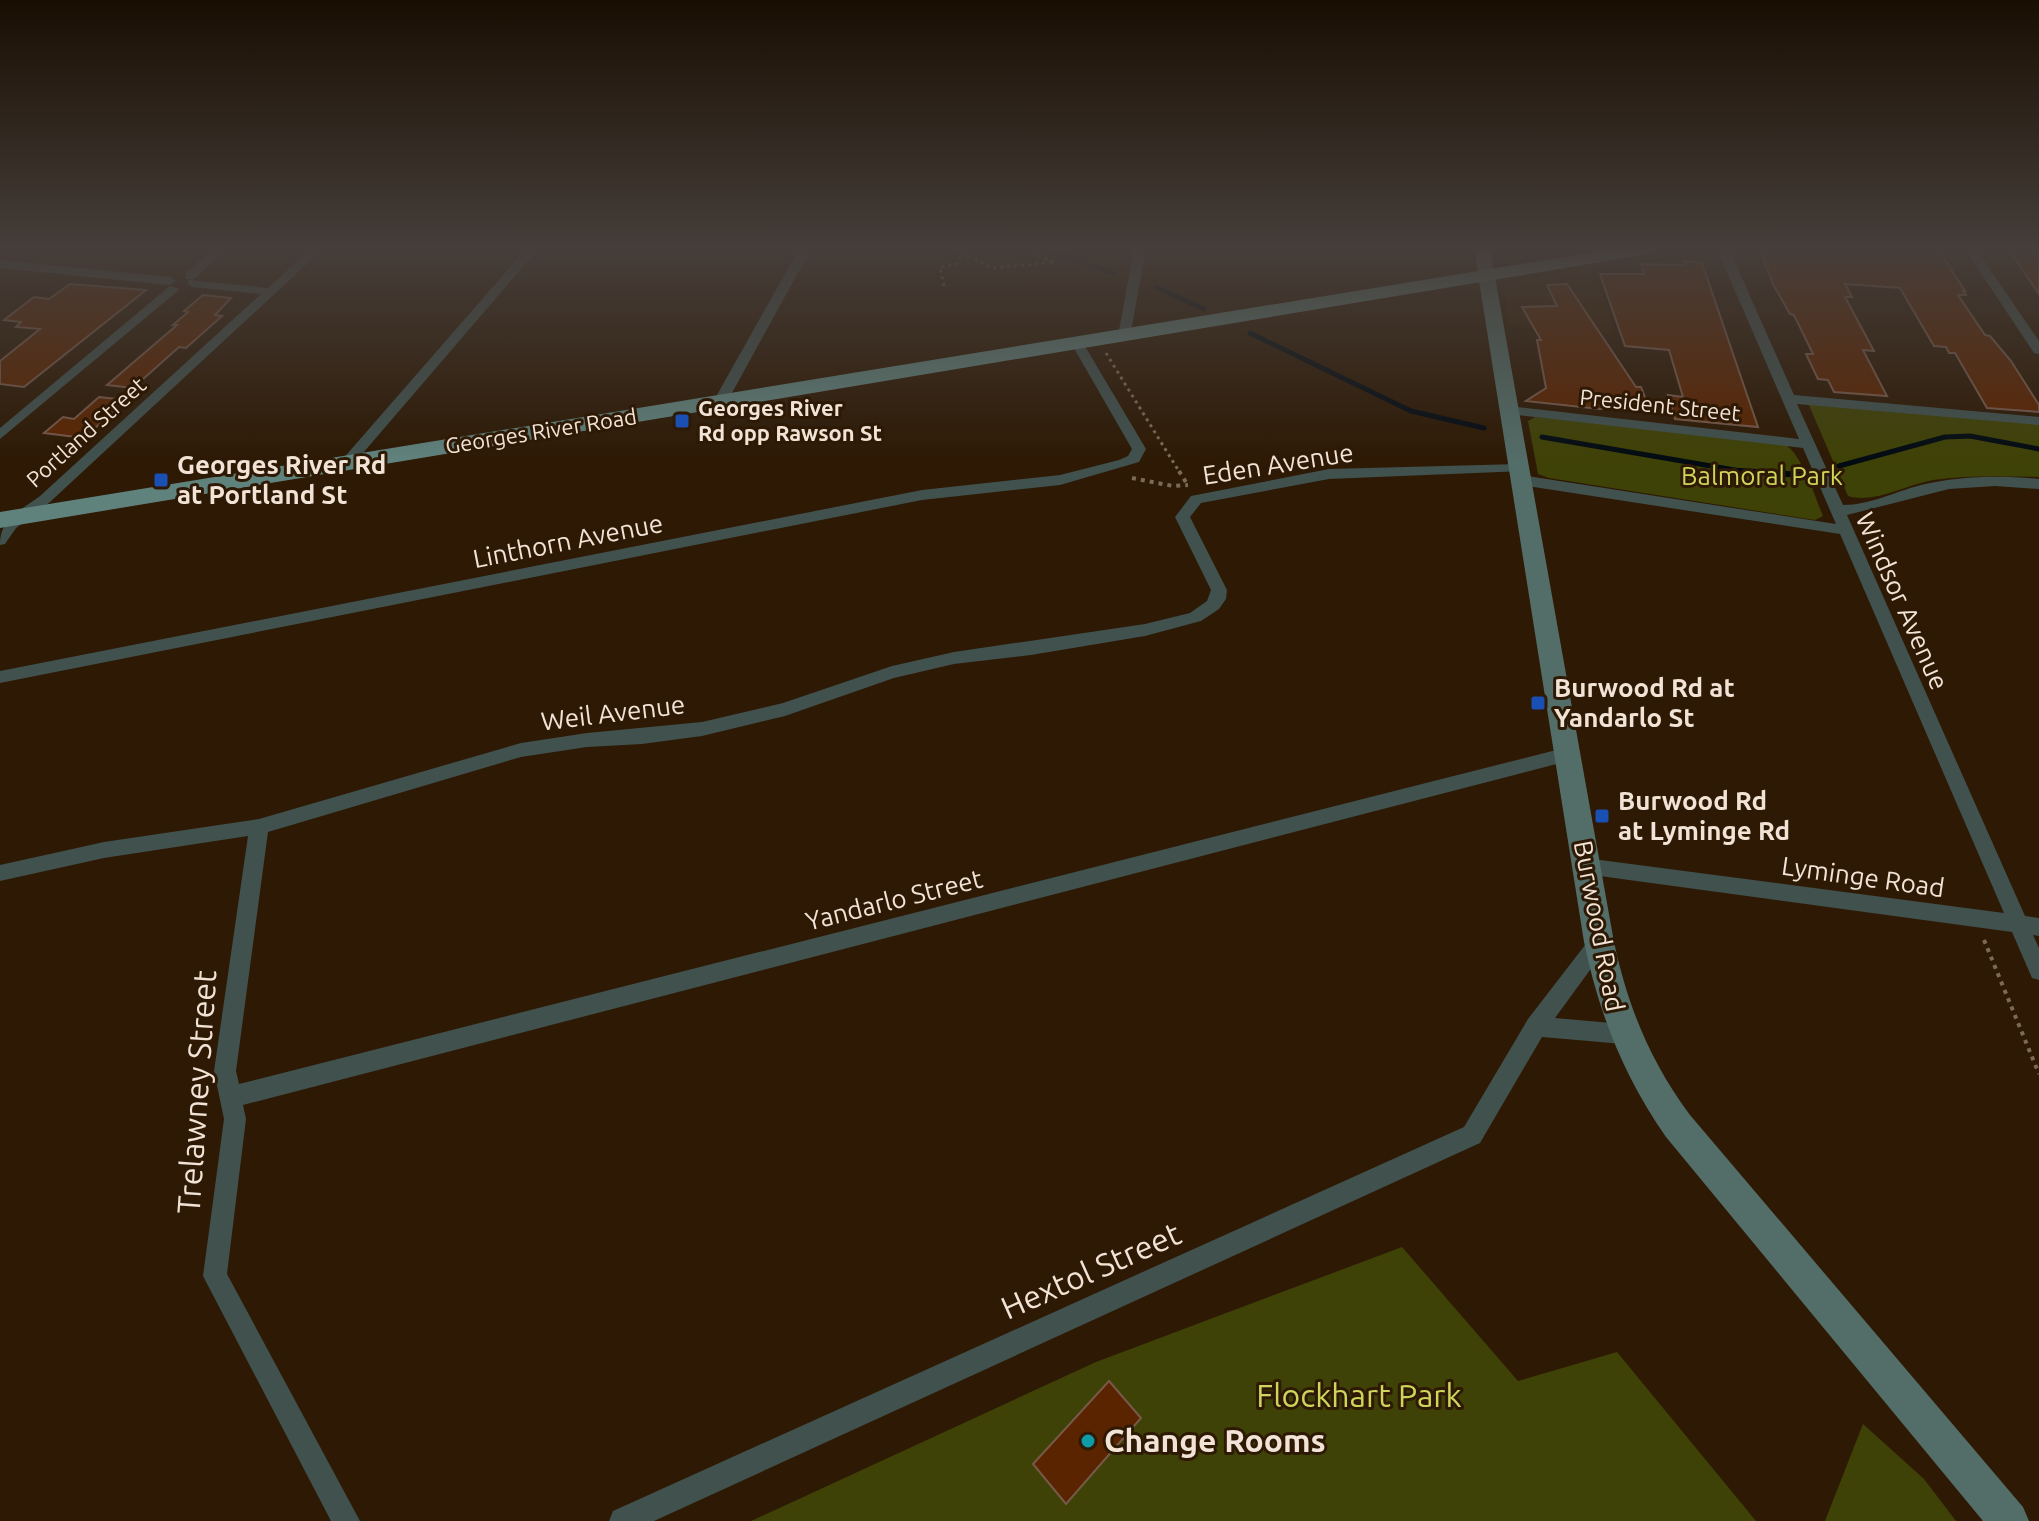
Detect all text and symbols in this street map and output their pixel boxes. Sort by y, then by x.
street label: Portland Street [21,371,151,492]
street label: President Street [1579,384,1742,425]
place label: Georges River Rd opp Rawson St [698,395,882,445]
street label: Georges River Road [444,403,638,458]
marker: Georges River Rd opp Rawson St [673,412,691,430]
street label: Eden Avenue [1200,437,1355,490]
place label: Georges River Rd at Portland St [177,450,386,509]
park label: Balmoral Park [1681,461,1843,490]
marker: Georges River Rd at Portland St [152,471,170,489]
street label: Linthorn Avenue [470,508,665,573]
street label: Windsor Avenue [1850,508,1955,694]
place label: Burwood Rd at Yandarlo St [1554,673,1735,732]
street label: Weil Avenue [539,689,687,736]
marker: Burwood Rd at Yandarlo St [1529,694,1547,712]
place label: Burwood Rd at Lyminge Rd [1618,786,1790,845]
marker: Burwood Rd at Lyminge Rd [1593,807,1611,825]
street label: Burwood Road [1569,838,1630,1014]
street label: Lyminge Road [1780,851,1946,902]
street label: Yandarlo Street [802,864,985,936]
street label: Trelawney Street [170,968,223,1215]
street label: Hextol Street [995,1214,1186,1326]
park label: Flockhart Park [1256,1377,1462,1413]
place label: Change Rooms [1104,1422,1326,1458]
marker: Change Rooms [1079,1432,1097,1450]

